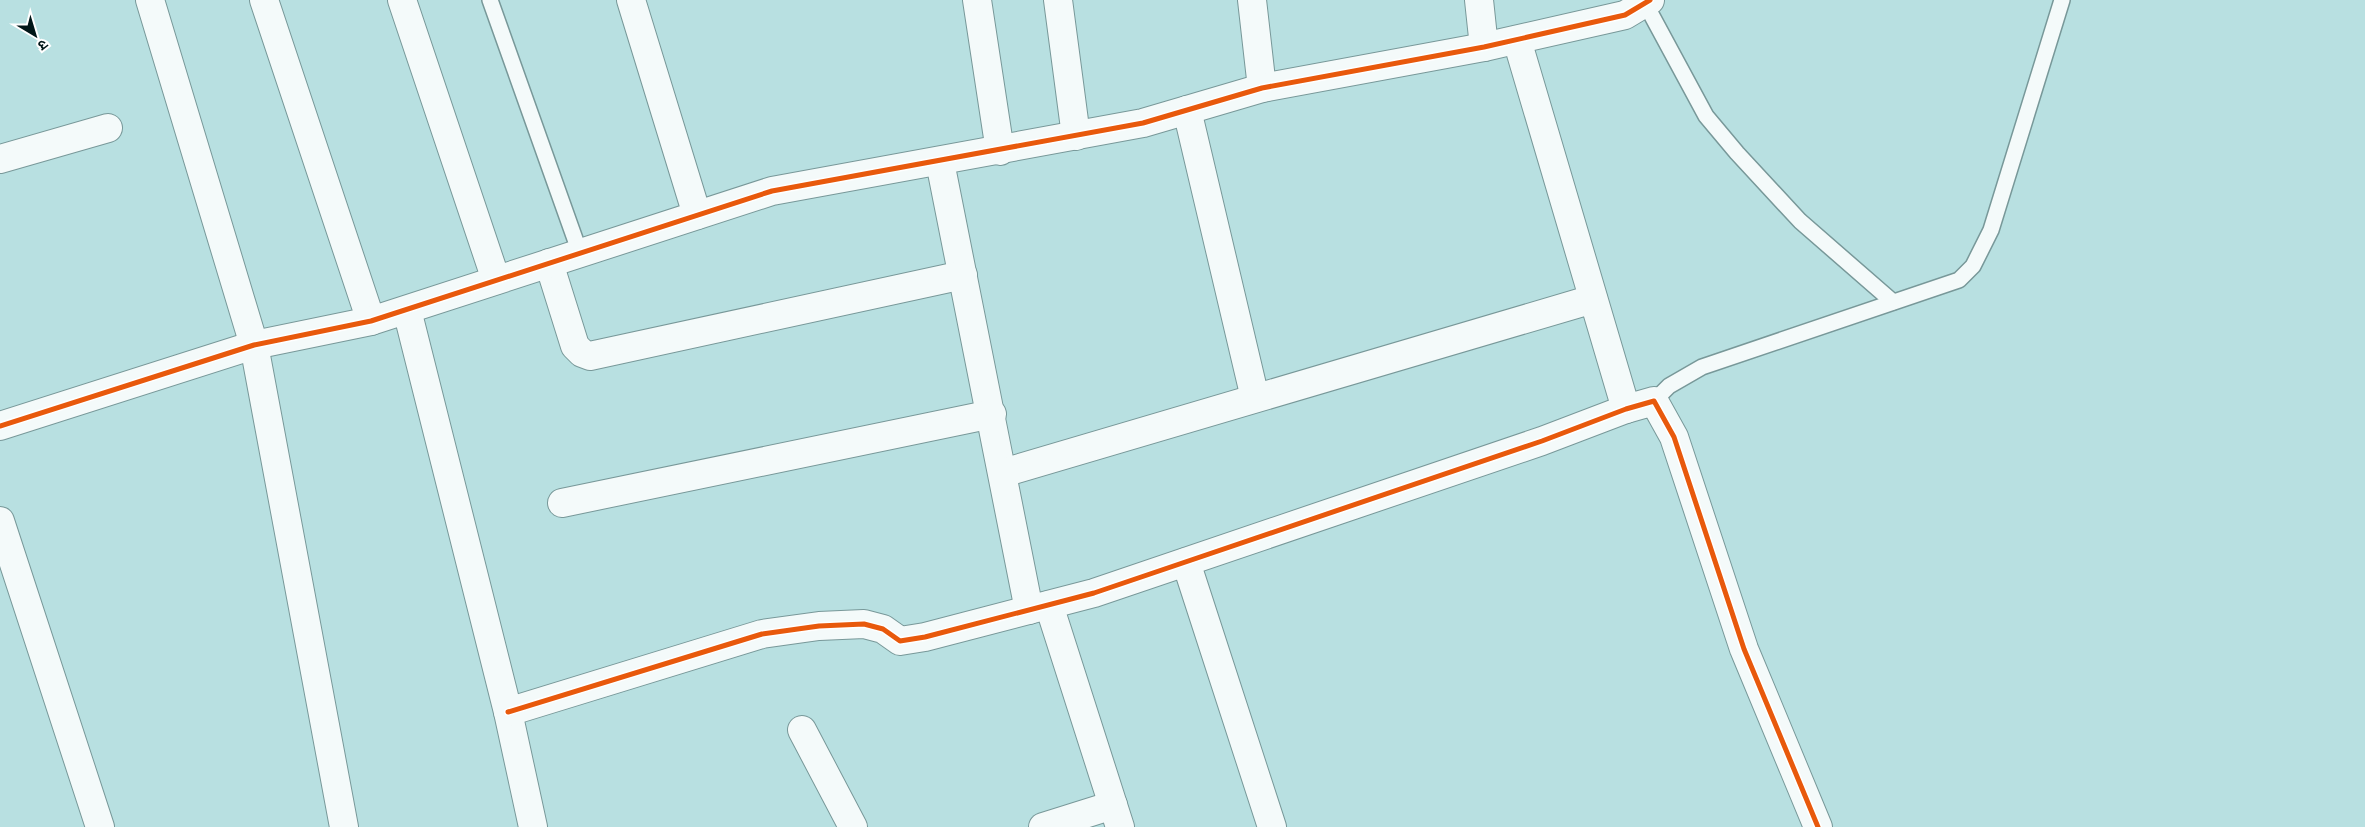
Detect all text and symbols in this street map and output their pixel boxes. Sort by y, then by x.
north arrow [10,10,60,60]
text: उ [34,36,52,55]

